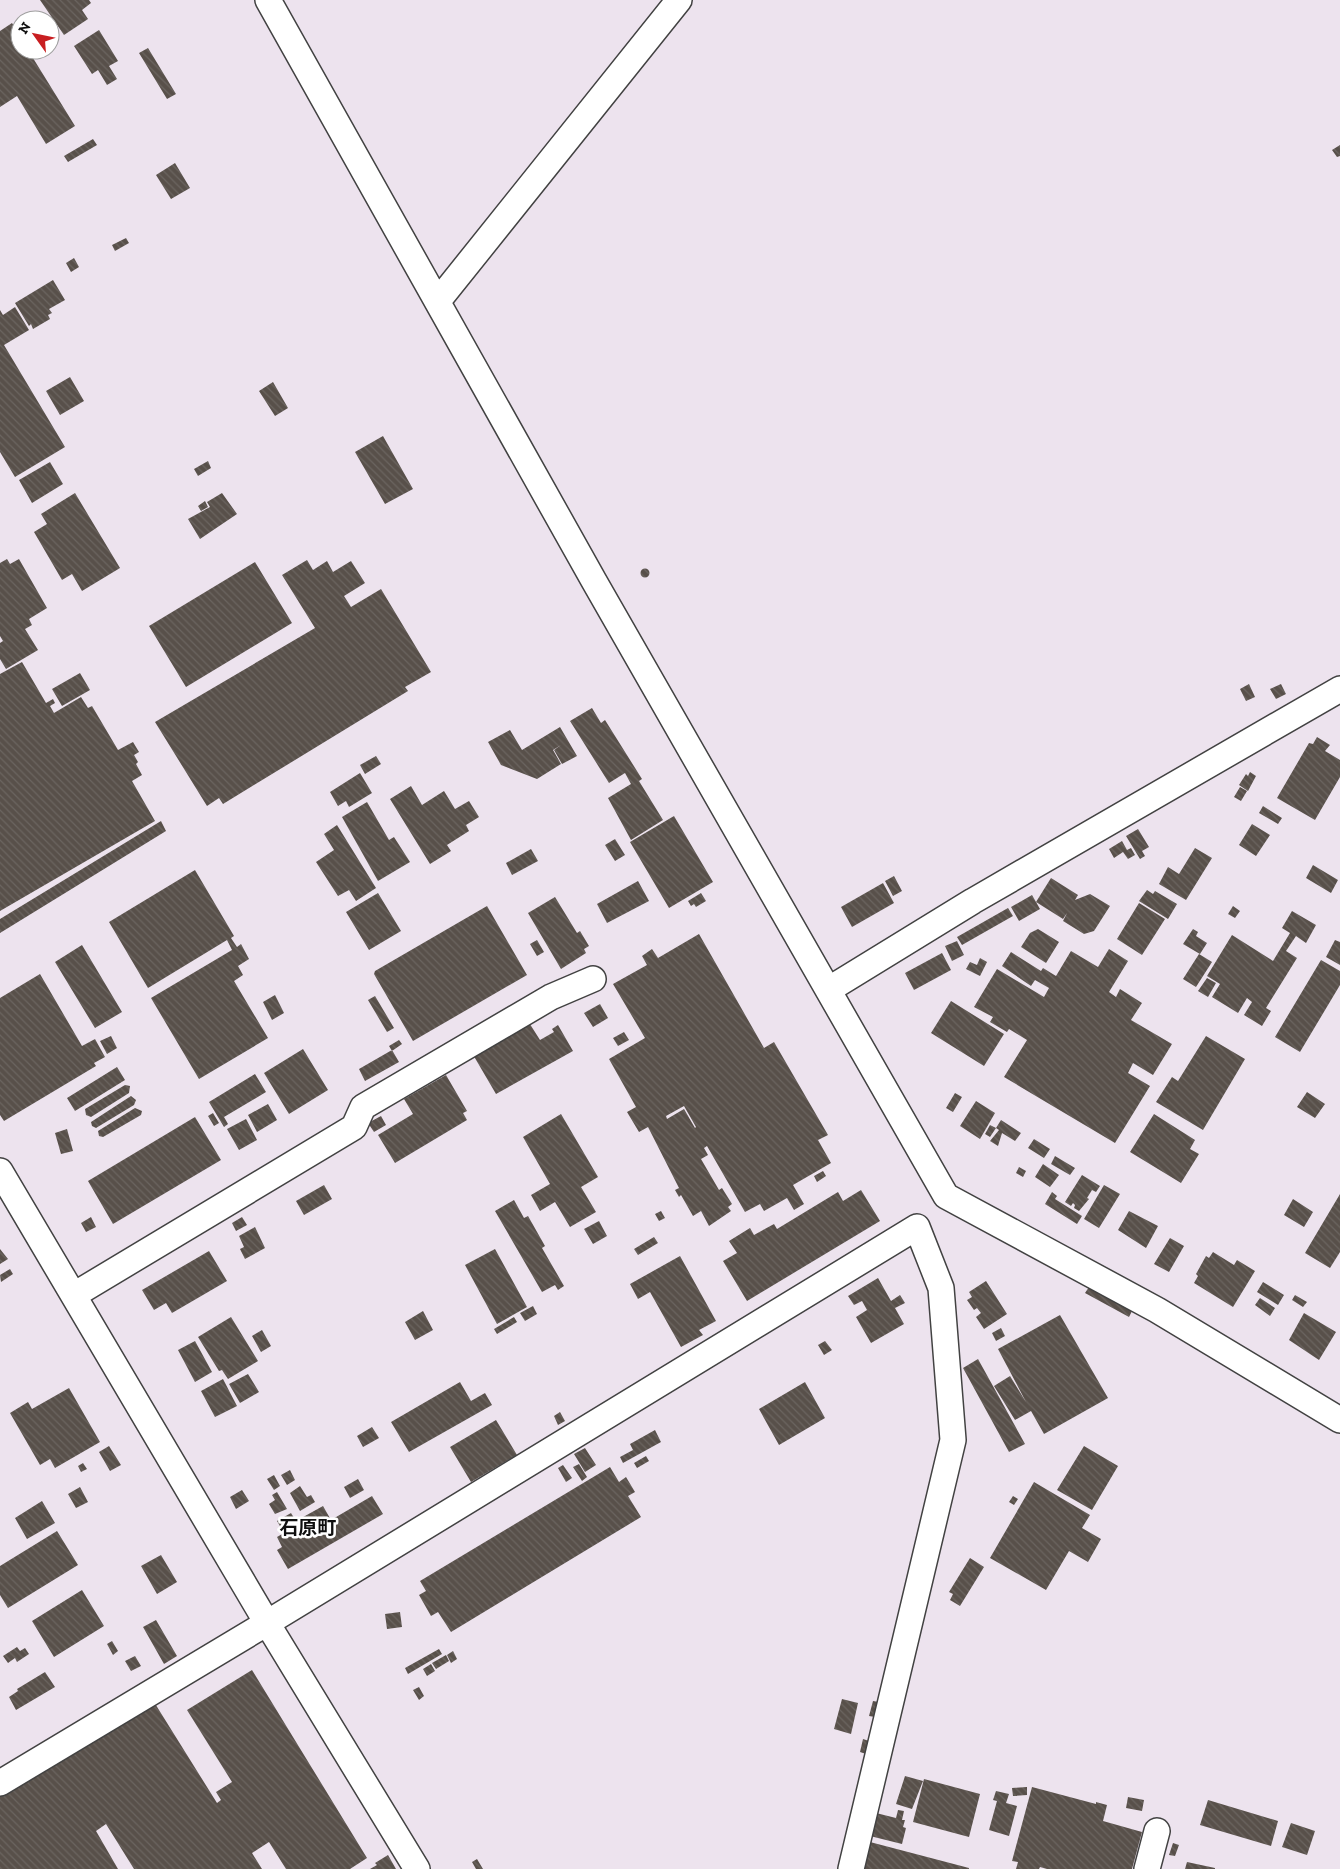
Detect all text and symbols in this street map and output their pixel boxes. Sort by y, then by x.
north arrow [10,10,60,60]
text: N [14,19,35,37]
district label: 石原町 [279,1516,337,1539]

